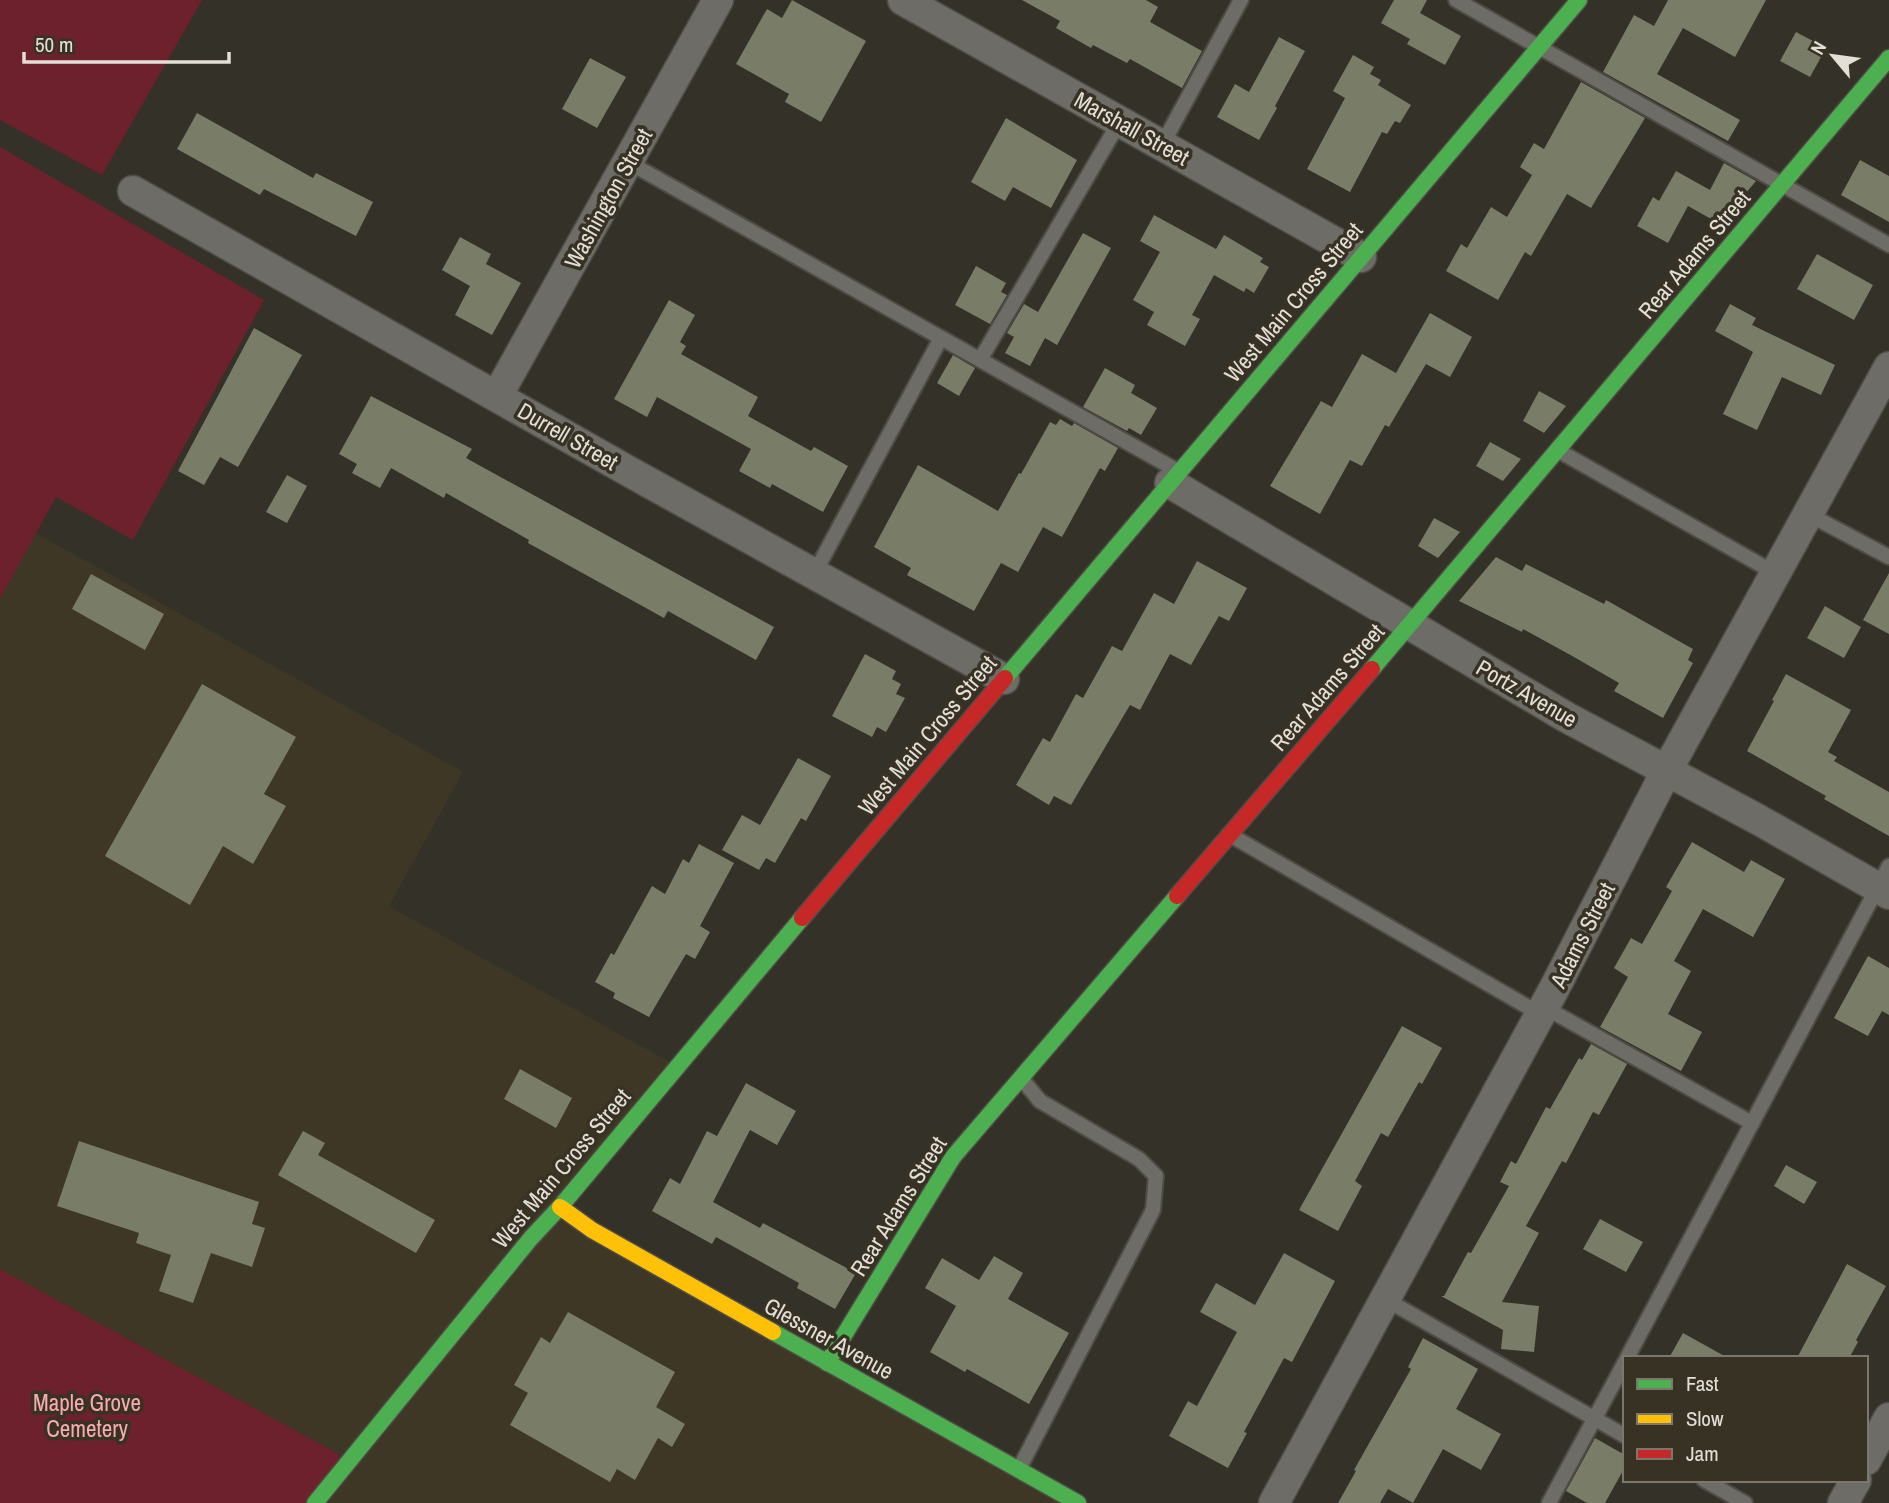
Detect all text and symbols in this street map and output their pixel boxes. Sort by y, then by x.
scale bar [24,21,229,65]
north arrow [1798,21,1868,91]
text: 50 m [35,30,73,59]
text: N [1804,37,1832,59]
street label: Marshall Street [1069,84,1195,172]
street label: Washington Street [557,122,659,274]
street label: Rear Adams Street [1631,183,1757,325]
street label: West Main Cross Street [1217,215,1369,389]
street label: Durrell Street [512,395,624,477]
street label: Rear Adams Street [1263,617,1391,757]
street label: West Main Cross Street [851,648,1003,822]
street label: Portz Avenue [1471,652,1583,734]
street label: Adams Street [1542,877,1622,994]
street label: West Main Cross Street [485,1081,637,1255]
street label: Rear Adams Street [843,1130,953,1282]
street label: Glessner Avenue [759,1290,899,1386]
legend [1623,1356,1868,1482]
text: Fast [1686,1369,1719,1398]
park label: Maple Grove Cemetery [33,1387,141,1444]
text: Slow [1686,1404,1724,1433]
text: Jam [1686,1439,1719,1468]

